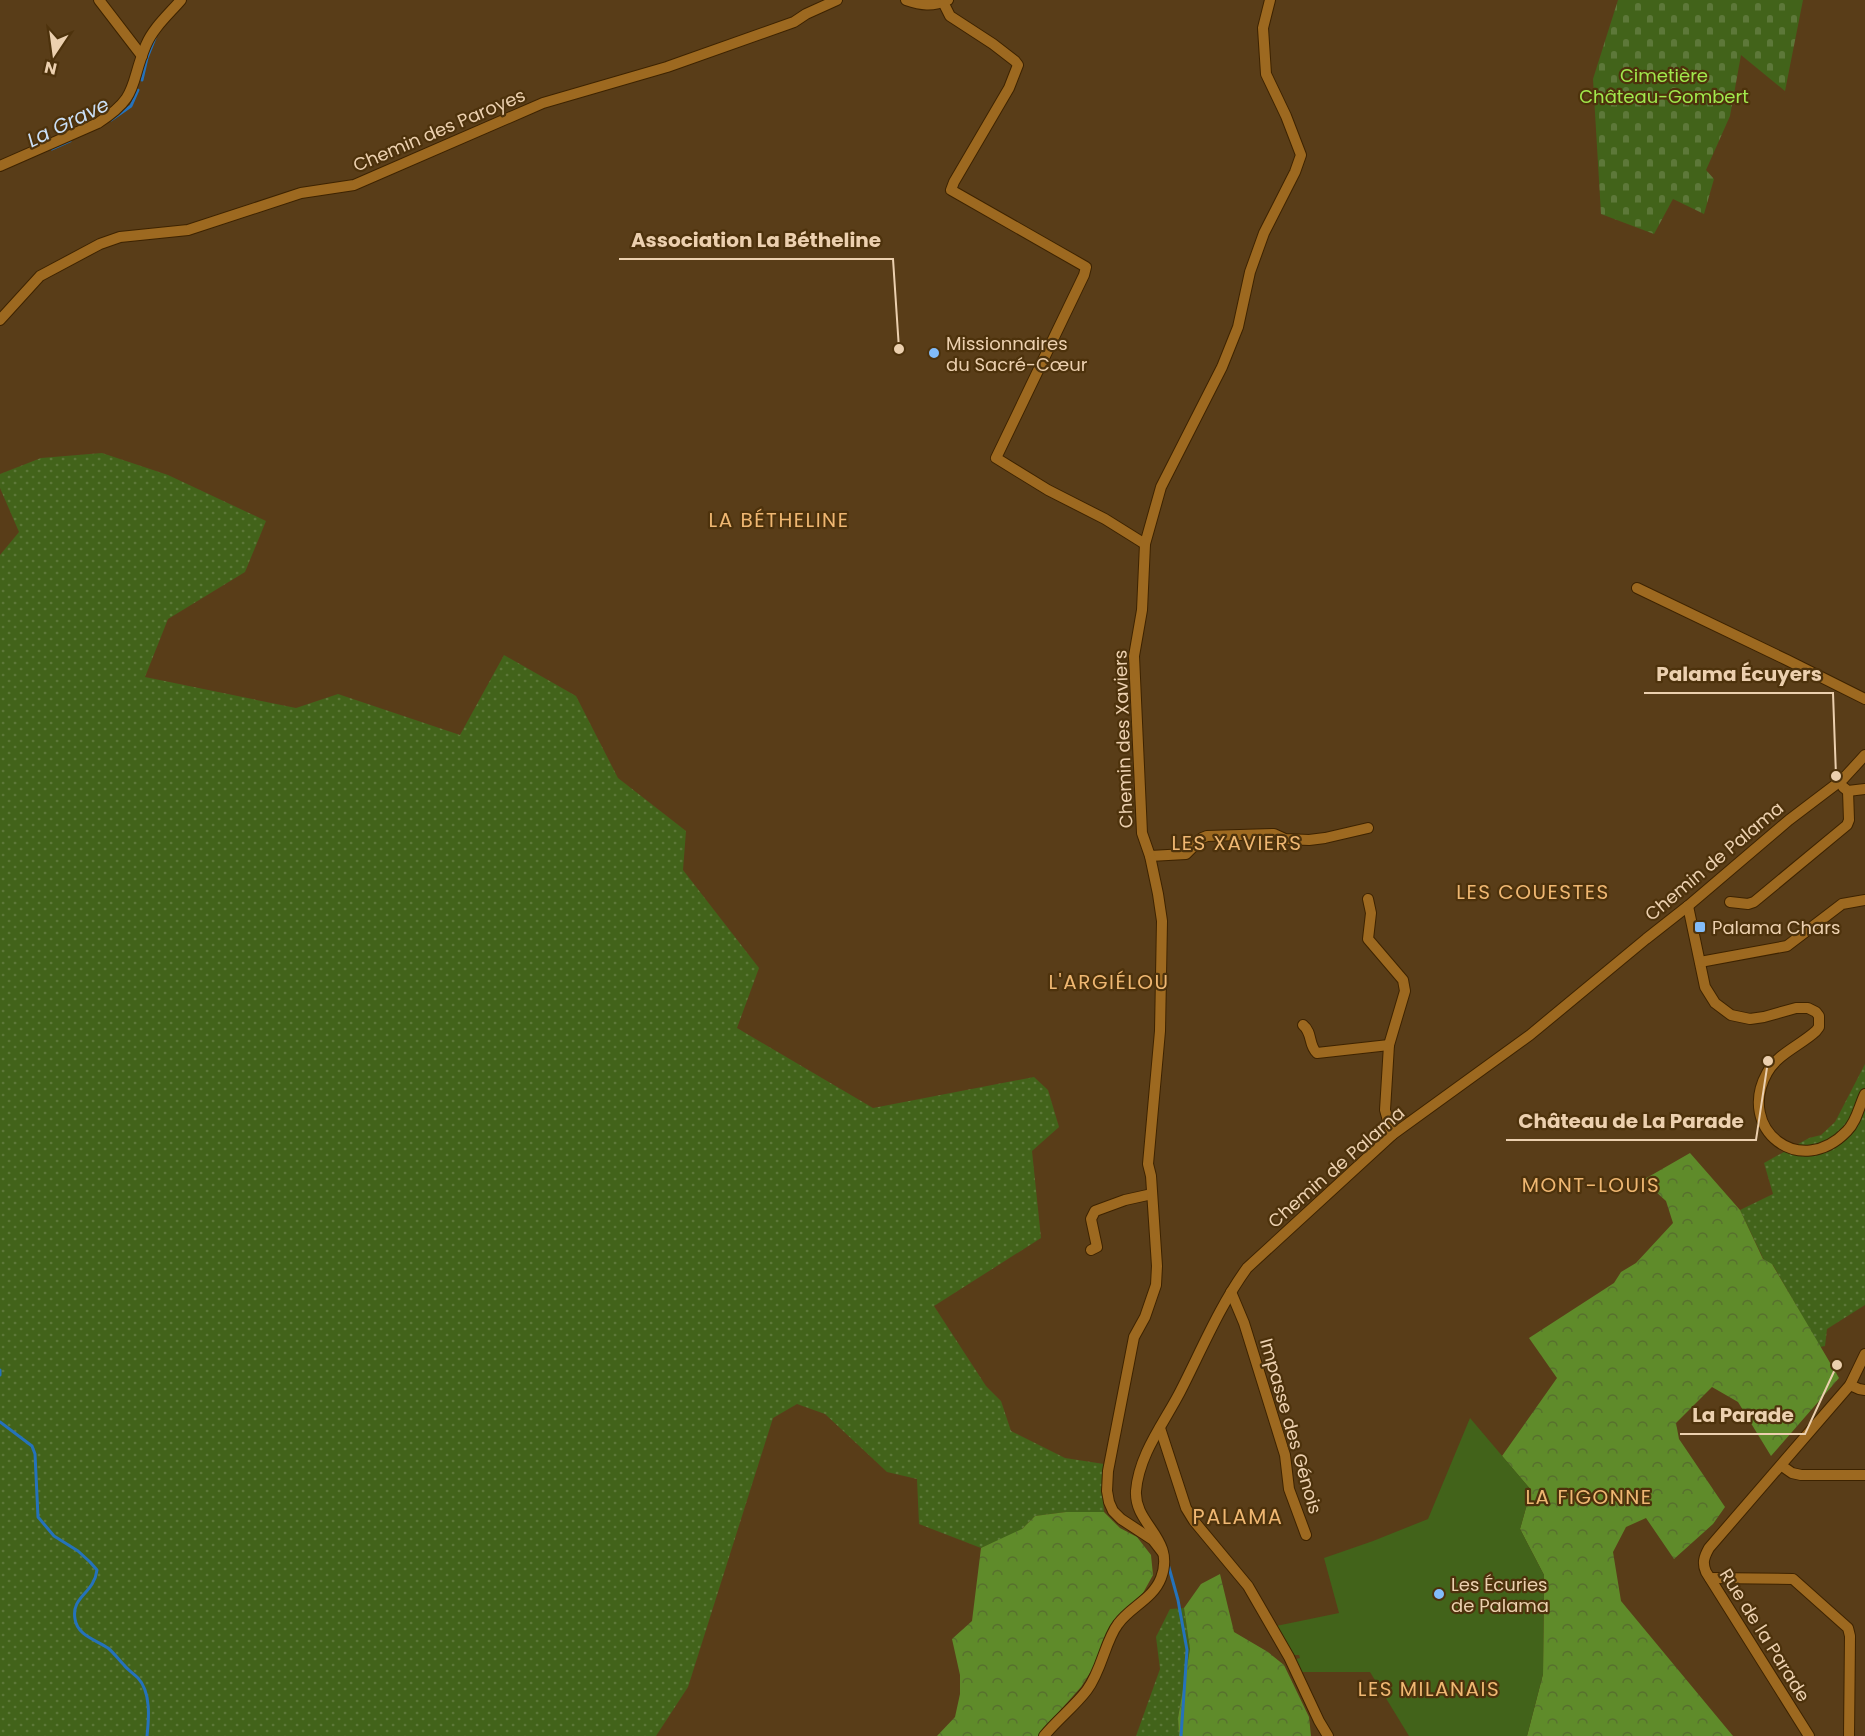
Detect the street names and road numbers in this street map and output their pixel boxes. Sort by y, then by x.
street label: Chemin des Paroyes [349,82,529,178]
street label: Chemin des Xaviers [1107,649,1139,829]
street label: Chemin de Palama [1639,796,1789,926]
street label: Chemin de Palama [1262,1101,1410,1233]
street label: Impasse des Génois [1254,1335,1328,1517]
street label: Rue de la Parade [1714,1564,1816,1706]

